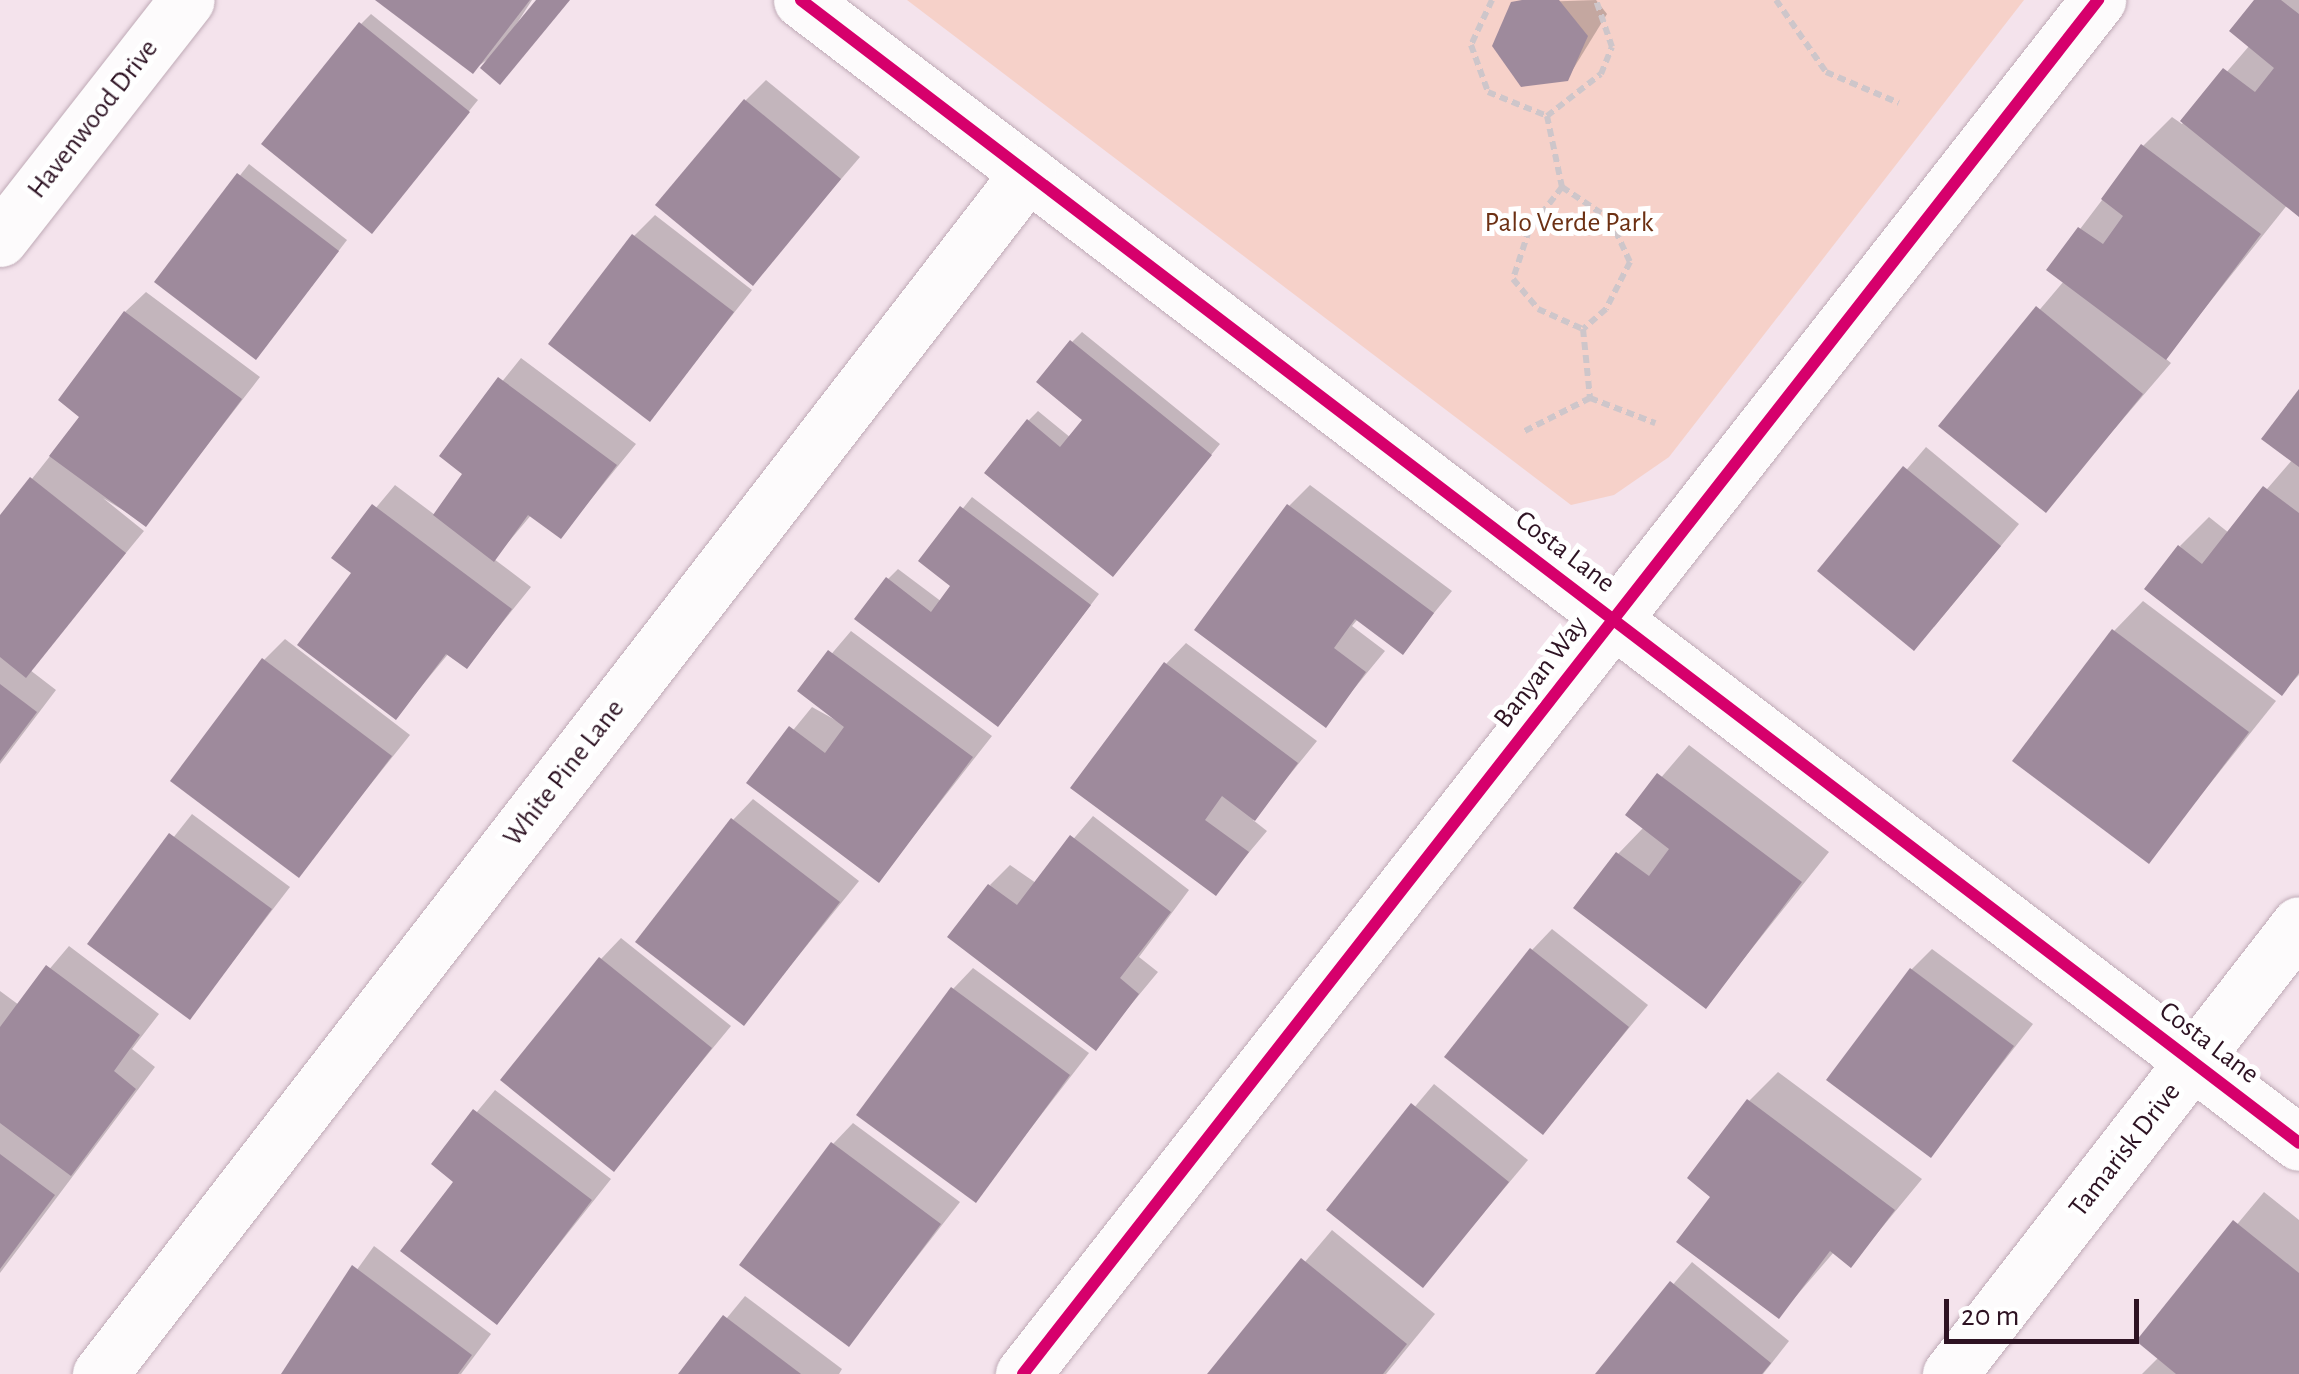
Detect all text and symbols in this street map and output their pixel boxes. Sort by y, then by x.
street label: Havenwood Drive [20,33,166,205]
park label: Palo Verde Park [1485,206,1653,240]
street label: Costa Lane [1508,504,1622,600]
street label: Banyan Way [1487,609,1595,735]
street label: White Pine Lane [496,693,632,853]
street label: Costa Lane [2152,995,2266,1091]
street label: Tamarisk Drive [2062,1076,2188,1224]
scale bar [1949,1279,2144,1341]
text: 20 m [1961,1301,2019,1331]

